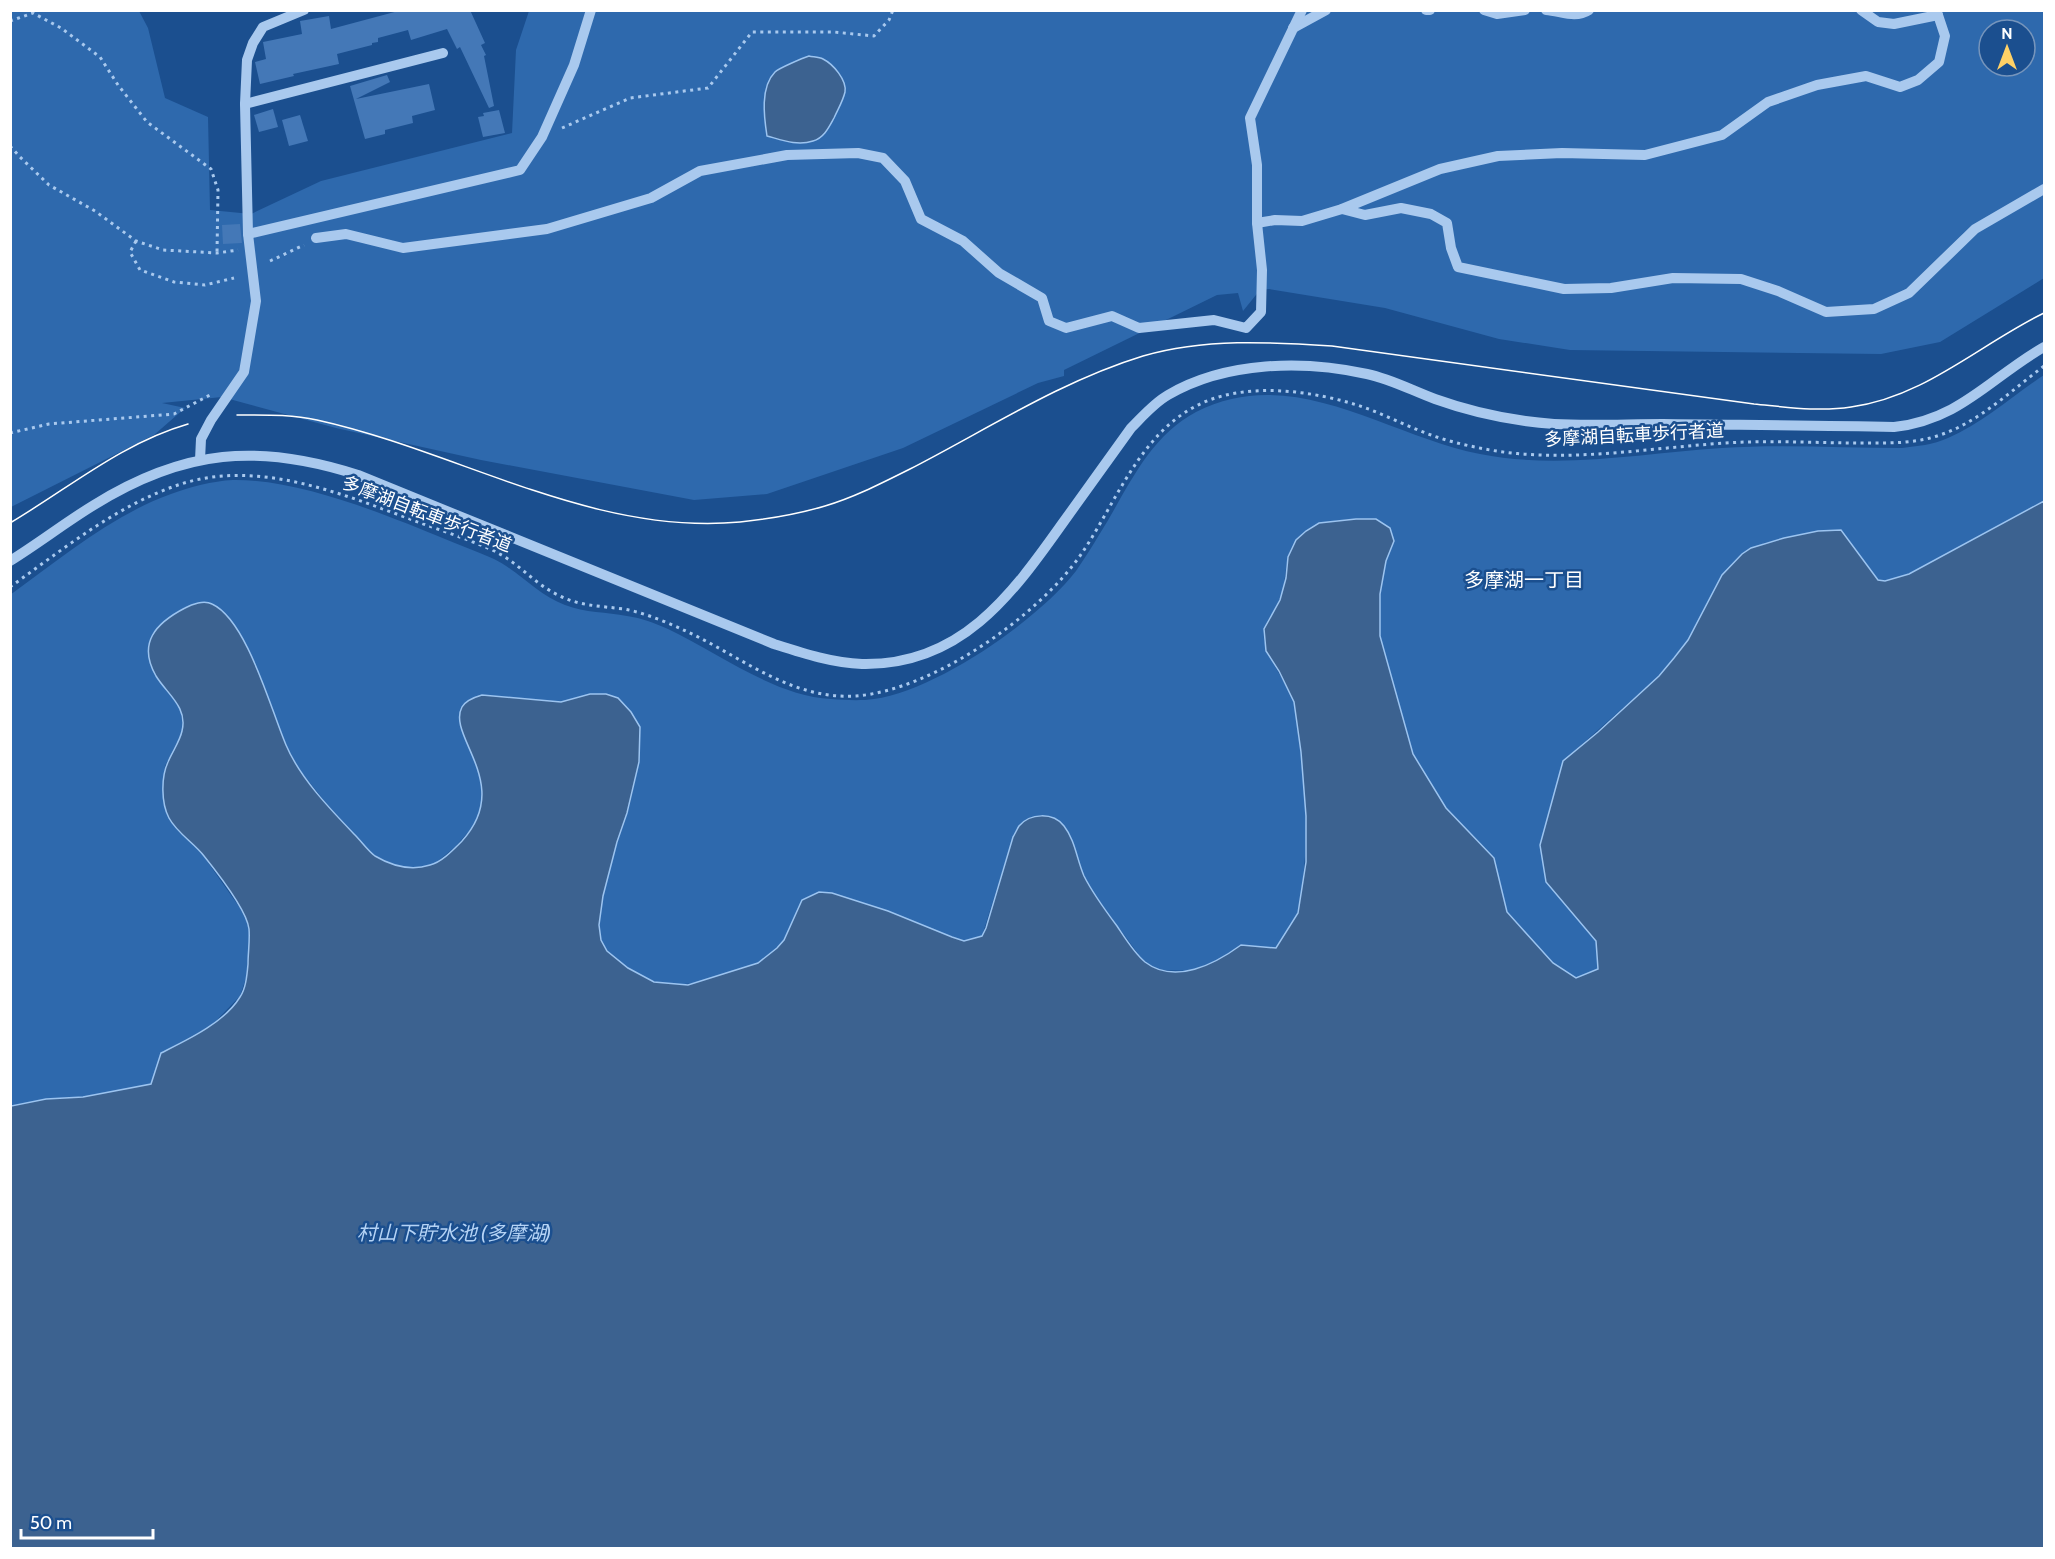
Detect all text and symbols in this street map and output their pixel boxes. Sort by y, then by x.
north arrow [1977,18,2037,78]
text: N [2001,24,2013,43]
street label: 多摩湖自転車歩行者道 [1544,419,1724,451]
street label: 多摩湖自転車歩行者道 [339,471,515,557]
district label: 多摩湖一丁目 [1464,568,1584,592]
water label: 村山下貯水池 (多摩湖) [357,1221,551,1245]
scale bar [21,1502,153,1540]
text: 50 m [30,1512,72,1534]

